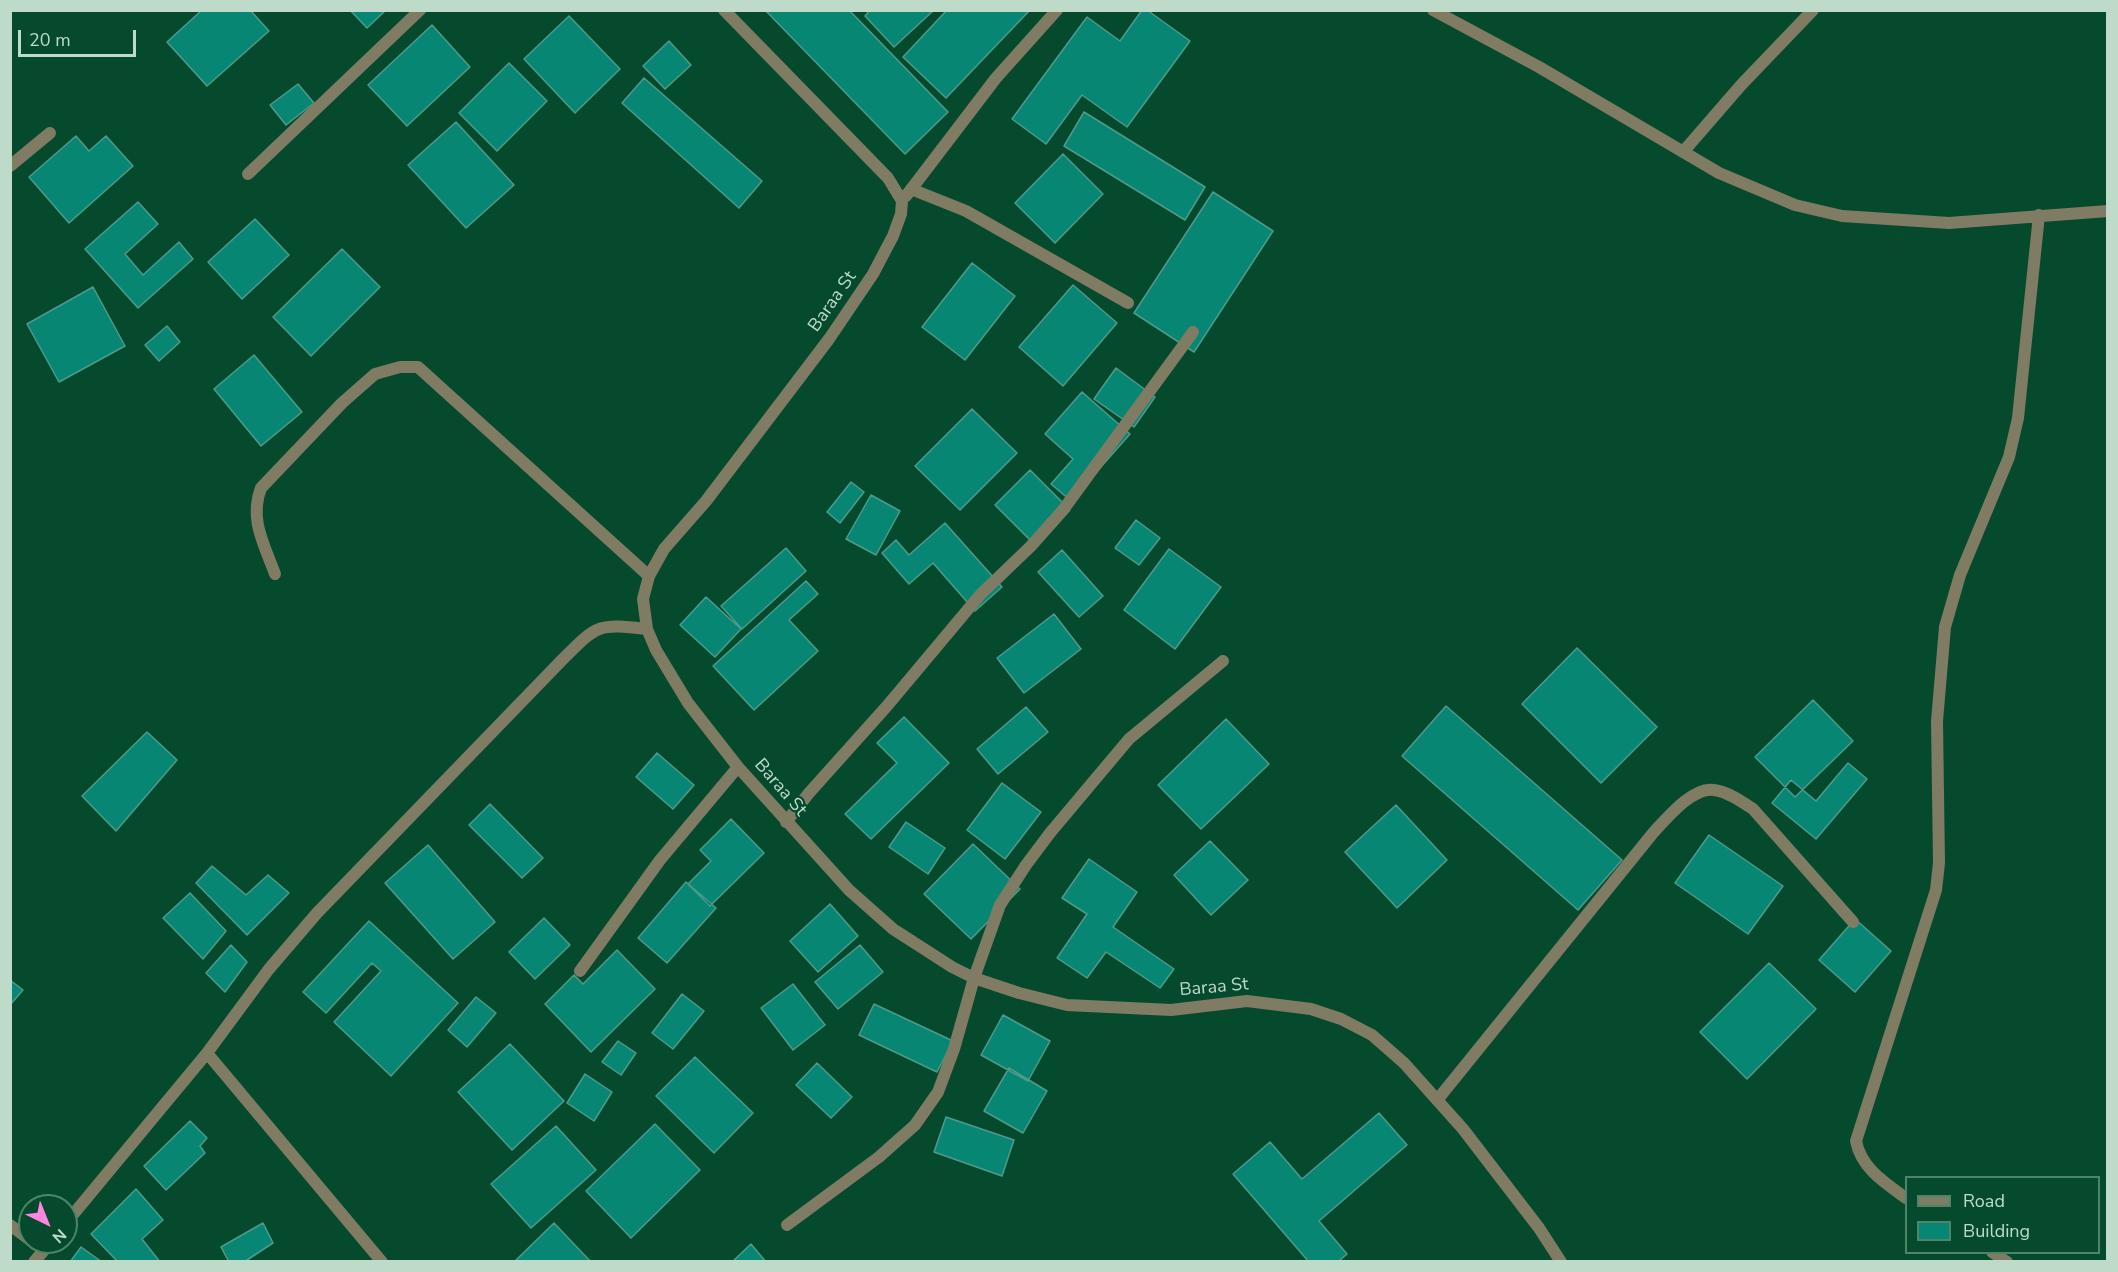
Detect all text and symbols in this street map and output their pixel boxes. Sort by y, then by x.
scale bar [21,18,140,56]
text: 20 m [29,28,71,52]
street label: Baraa St [804,268,862,336]
street label: Baraa St [749,755,811,821]
street label: Baraa St [1179,974,1249,1002]
legend [1905,1176,2100,1254]
text: Road [1963,1189,2005,1213]
north arrow [18,1194,78,1254]
text: Building [1963,1219,2030,1243]
text: N [47,1224,71,1248]

